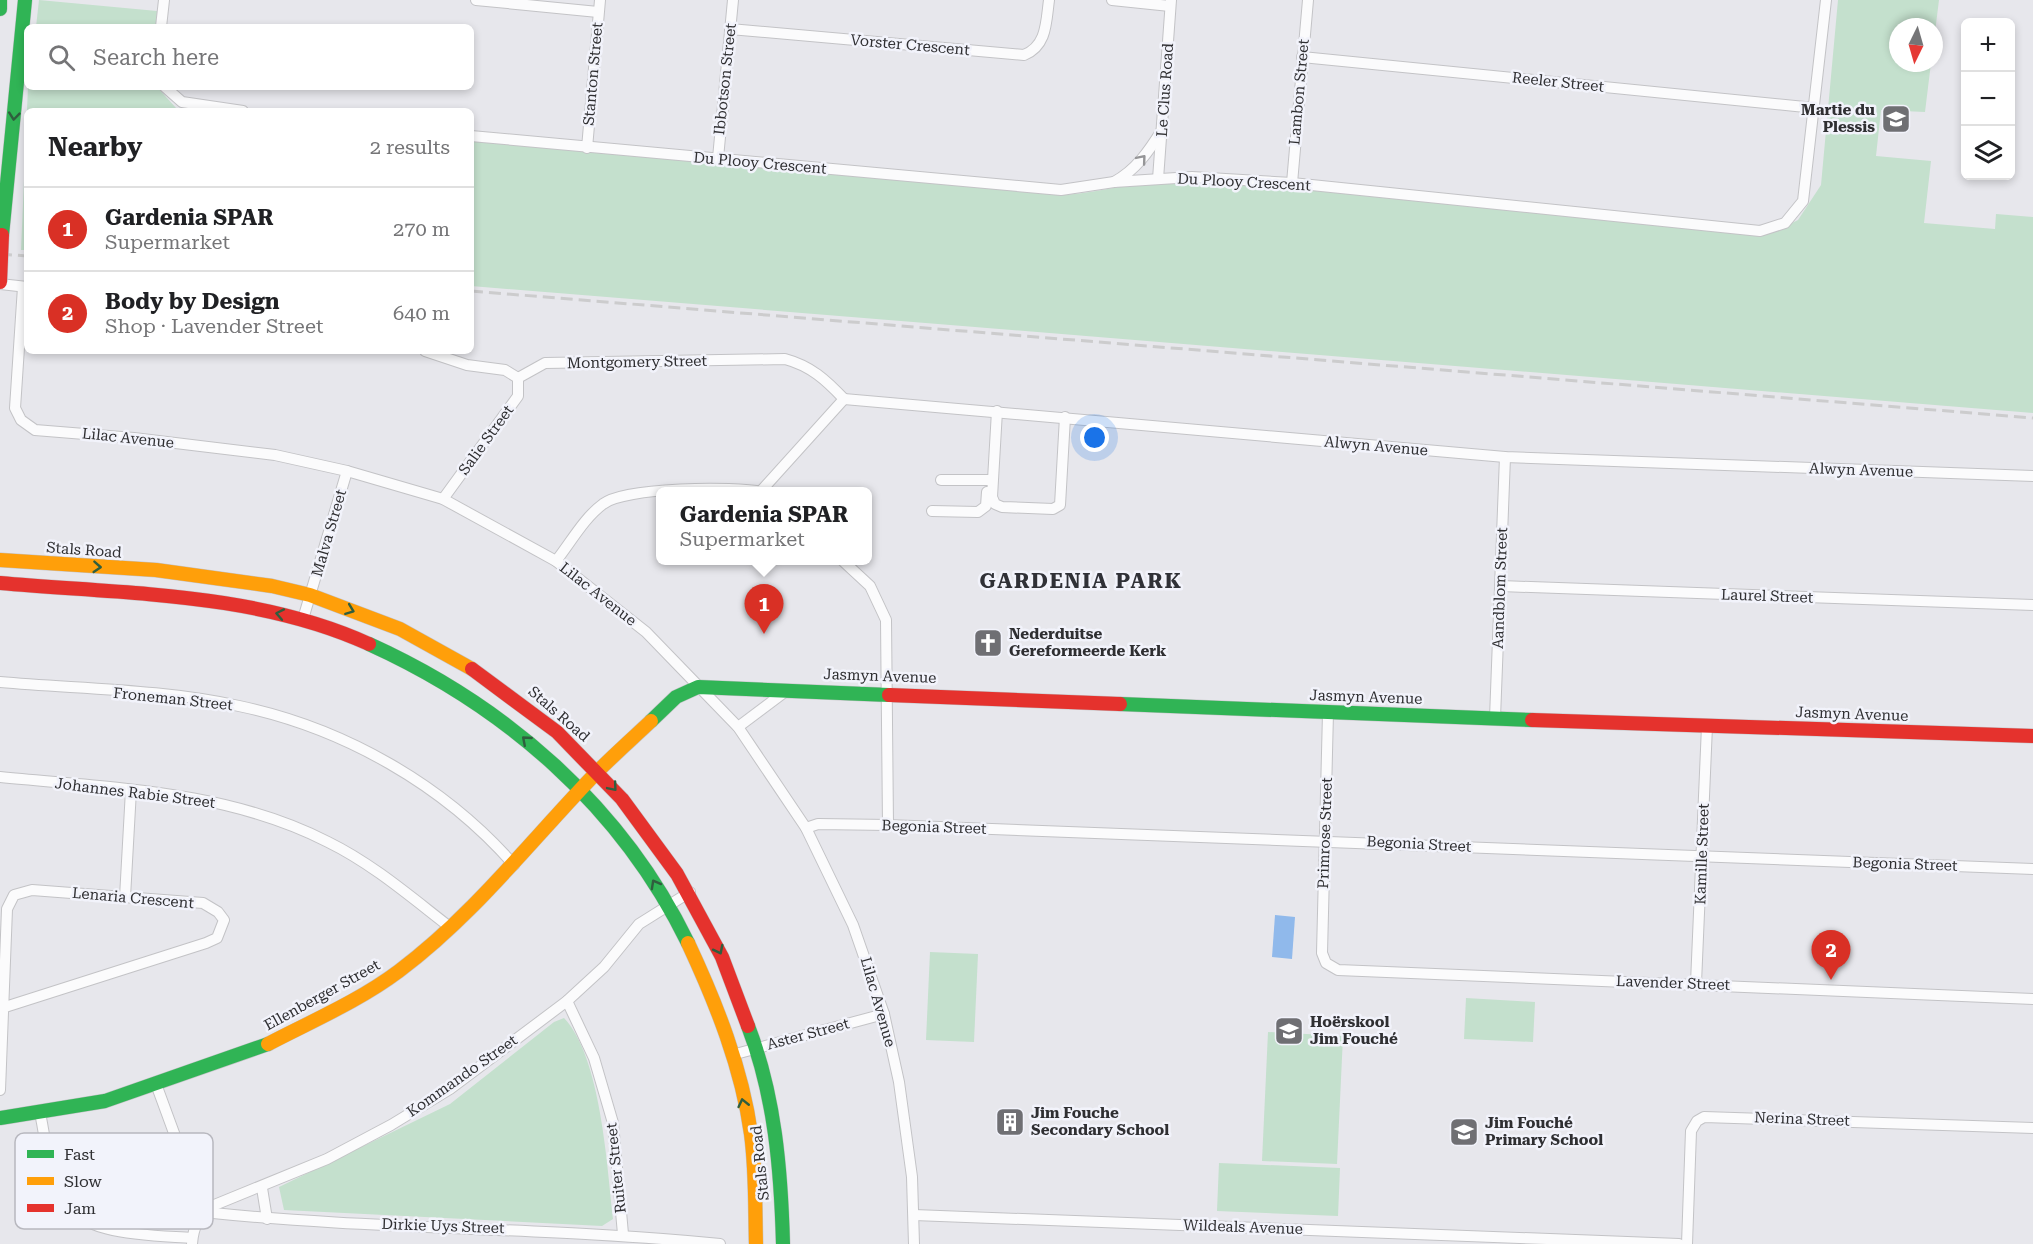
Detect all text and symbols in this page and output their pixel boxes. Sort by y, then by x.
north arrow [1889,18,1943,72]
map controls [1961,18,2015,180]
button: + [1961,18,2015,72]
street label: Stanton Street [580,21,607,126]
street label: Ibbotson Street [710,22,740,136]
search box [24,24,474,90]
street label: Vorster Crescent [850,31,971,59]
street label: Lambon Street [1285,38,1313,146]
icon: search [45,41,78,74]
street label: Le Clus Road [1153,42,1177,137]
text: Search here [93,45,219,70]
street label: Reeler Street [1511,68,1605,96]
button: − [1961,72,2015,126]
place label: Martie du Plessis [1801,101,1875,136]
school or university icon: Martie du Plessis [1880,103,1912,135]
one-way arrow [8,111,21,120]
button: layers [1961,126,2015,180]
text: Nearby [48,132,142,162]
text: 2 results [370,135,450,159]
street label: Du Plooy Crescent [693,148,828,178]
one-way arrow [1134,155,1145,166]
street label: Du Plooy Crescent [1177,170,1312,195]
text: Gardenia SPAR [105,205,274,230]
text: 1 [62,217,73,241]
text: 270 m [393,217,450,241]
text: Supermarket [105,230,230,254]
text: Body by Design [105,289,280,314]
text: 2 [62,301,73,325]
text: 640 m [393,301,450,325]
text: Shop · Lavender Street [105,314,323,338]
street label: Montgomery Street [567,352,708,372]
street label: Salie Street [455,401,518,478]
your location [1080,423,1109,452]
street label: Lilac Avenue [81,424,175,452]
street label: Alwyn Avenue [1323,432,1429,460]
street label: Alwyn Avenue [1809,459,1913,481]
street label: Malva Street [308,487,350,579]
popup [656,487,872,565]
text: Gardenia SPAR [680,502,848,527]
street label: Aandblom Street [1489,526,1511,649]
text: Supermarket [680,527,805,551]
street label: Stals Road [46,538,123,562]
street label: Lilac Avenue [556,558,640,630]
one-way arrow [92,560,101,573]
district label: GARDENIA PARK [980,569,1182,593]
pin: 1 [744,584,783,634]
street label: Laurel Street [1721,585,1814,607]
one-way arrow [344,602,355,615]
one-way arrow [275,608,285,621]
place label: Nederduitse Gereformeerde Kerk [1009,625,1167,660]
church icon: Nederduitse Gereformeerde Kerk [972,627,1004,659]
street label: Jasmyn Avenue [823,665,937,687]
street label: Stals Road [525,682,594,746]
street label: Froneman Street [112,684,234,714]
street label: Jasmyn Avenue [1309,686,1423,708]
street label: Jasmyn Avenue [1795,703,1909,725]
one-way arrow [522,736,533,747]
street label: Johannes Rabie Street [54,774,217,812]
street label: Primrose Street [1314,776,1336,889]
one-way arrow [606,780,617,791]
street label: Kamille Street [1691,803,1713,905]
street label: Begonia Street [881,816,987,838]
street label: Begonia Street [1366,832,1472,856]
street label: Begonia Street [1852,853,1958,875]
one-way arrow [651,880,662,890]
street label: Lenaria Crescent [71,884,195,912]
pin: 2 [1812,930,1850,980]
one-way arrow [712,944,723,955]
street label: Ellenberger Street [261,955,383,1034]
street label: Lilac Avenue [857,955,899,1049]
street label: Lavender Street [1616,972,1731,994]
place label: Hoërskool Jim Fouché [1310,1013,1398,1048]
street label: Aster Street [765,1014,851,1054]
school or university icon: Hoërskool Jim Fouché [1273,1015,1305,1047]
street label: Kommando Street [403,1031,521,1121]
one-way arrow [738,1098,751,1108]
place label: Jim Fouche Secondary School [1031,1104,1169,1139]
building icon: Jim Fouche Secondary School [994,1106,1026,1138]
street label: Nerina Street [1754,1108,1851,1130]
place label: Jim Fouché Primary School [1485,1114,1603,1149]
school or university icon: Jim Fouché Primary School [1448,1116,1480,1148]
street label: Ruiter Street [602,1121,630,1214]
street label: Stals Road [747,1124,773,1201]
legend [15,1133,213,1229]
text: Fast [64,1145,95,1164]
text: Slow [64,1172,102,1191]
text: Jam [64,1199,96,1218]
street label: Dirkie Uys Street [381,1215,505,1237]
street label: Wildeals Avenue [1183,1216,1303,1238]

